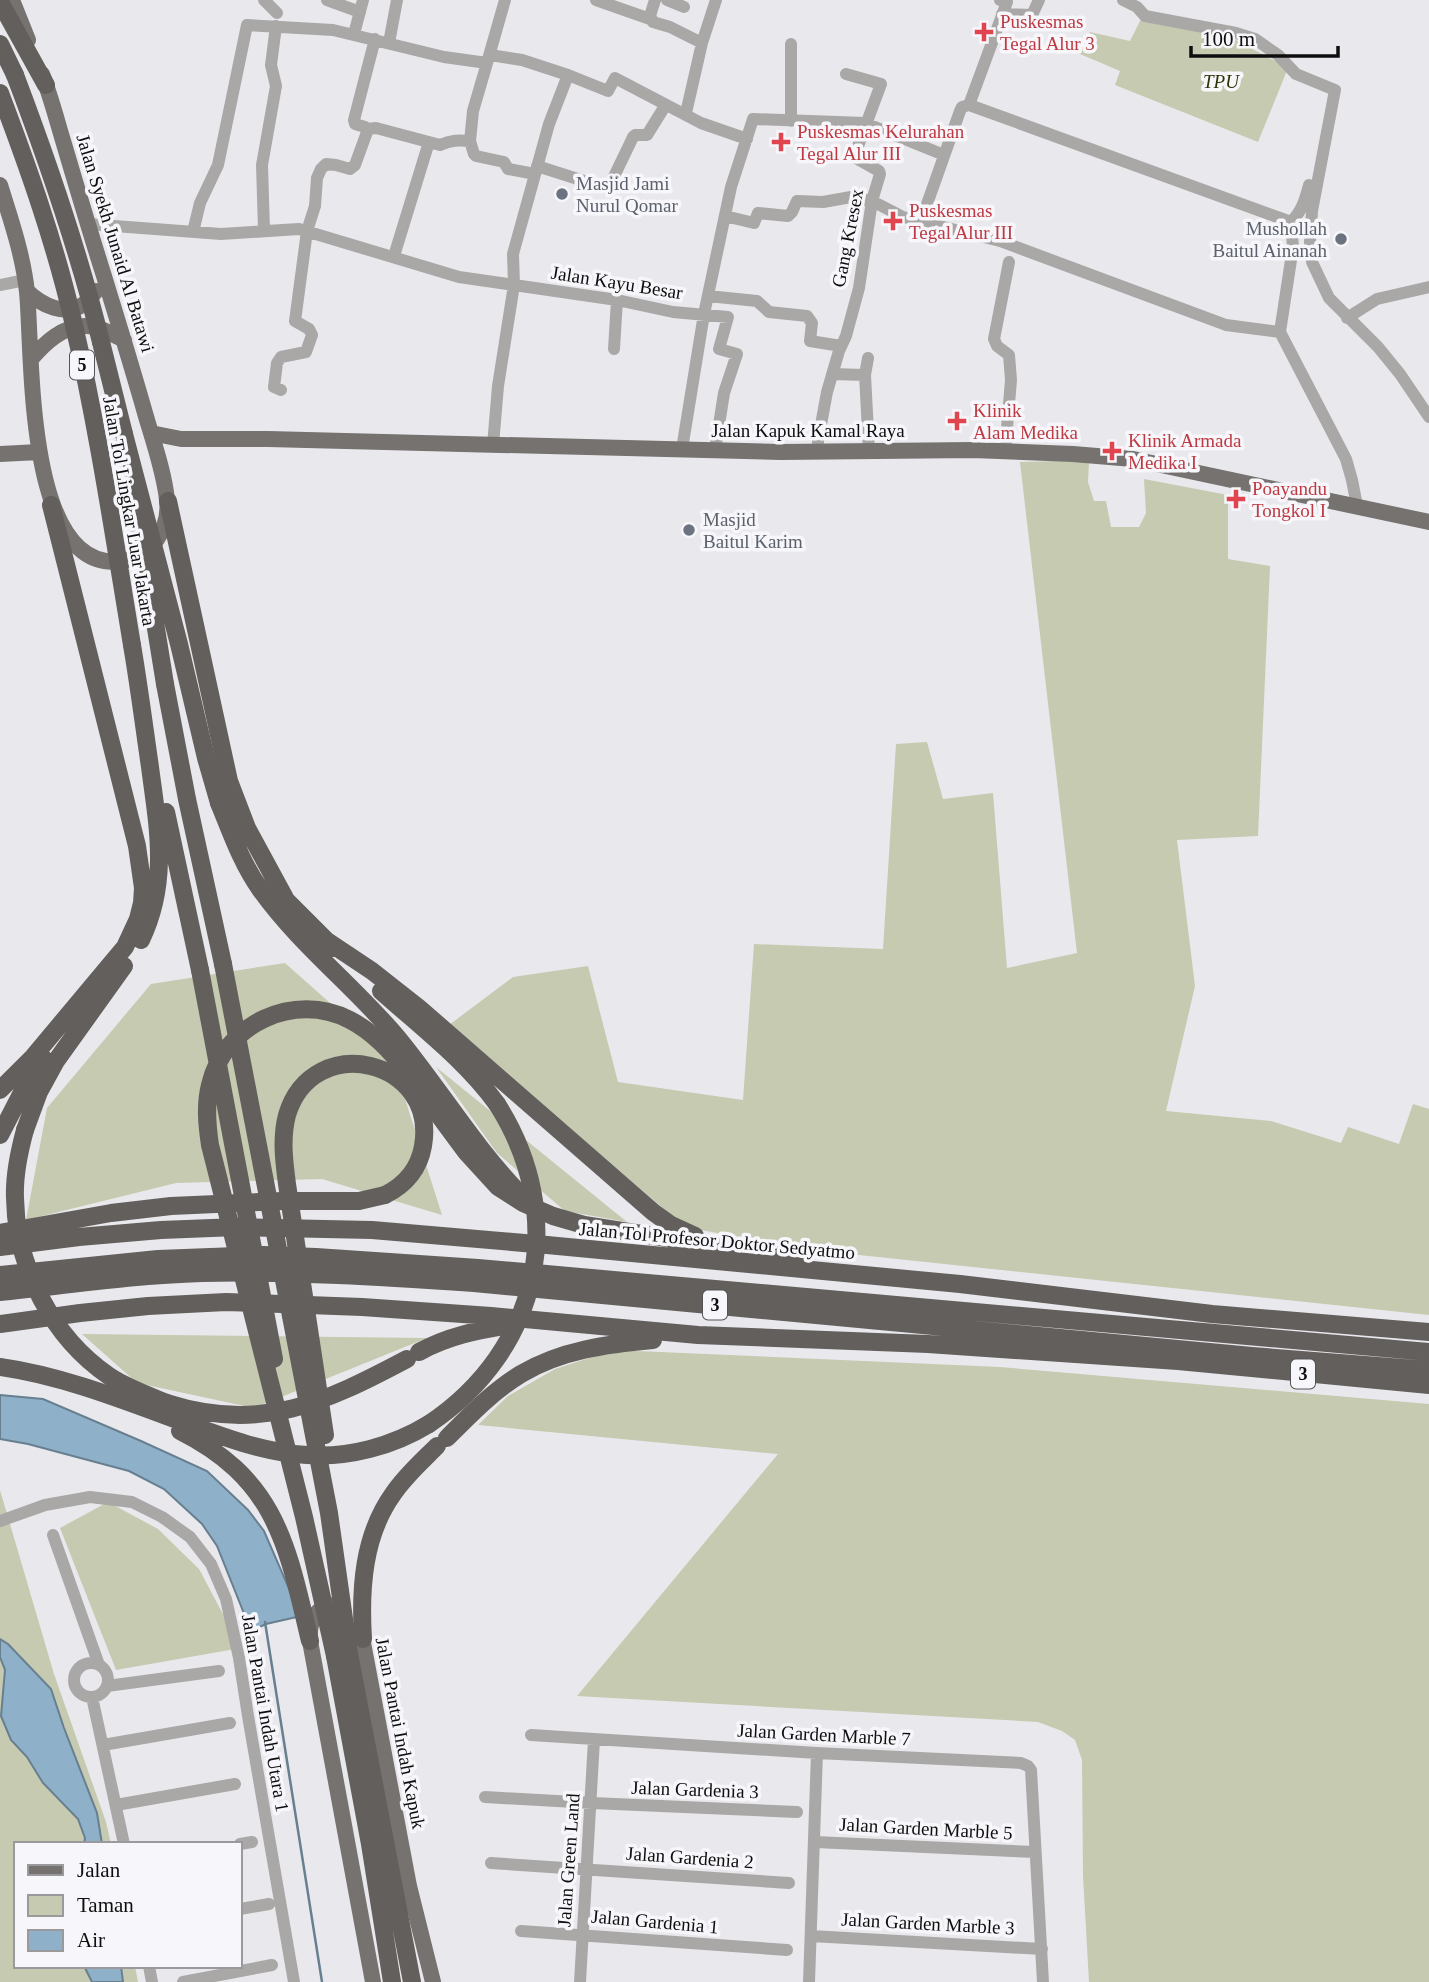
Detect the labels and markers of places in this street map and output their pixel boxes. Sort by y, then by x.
place label: Puskesmas Tegal Alur 3 [1000,11,1095,54]
marker: Puskesmas Tegal Alur 3 [974,22,994,42]
place label: Puskesmas Kelurahan Tegal Alur III [797,121,965,164]
marker: Puskesmas Kelurahan Tegal Alur III [771,132,791,152]
place label: Masjid Jami Nurul Qomar [576,173,679,216]
marker: Masjid Jami Nurul Qomar [554,186,570,202]
place label: Puskesmas Tegal Alur III [909,200,1013,243]
marker: Puskesmas Tegal Alur III [883,211,903,231]
place label: Mushollah Baitul Ainanah [1212,218,1327,261]
marker: Mushollah Baitul Ainanah [1333,231,1349,247]
place label: Klinik Alam Medika [973,400,1079,443]
marker: Klinik Alam Medika [947,411,967,431]
place label: Klinik Armada Medika I [1128,430,1242,473]
marker: Klinik Armada Medika I [1102,441,1122,461]
place label: Poayandu Tongkol I [1252,478,1327,521]
marker: Poayandu Tongkol I [1226,489,1246,509]
place label: Masjid Baitul Karim [703,509,803,552]
marker: Masjid Baitul Karim [681,522,697,538]

